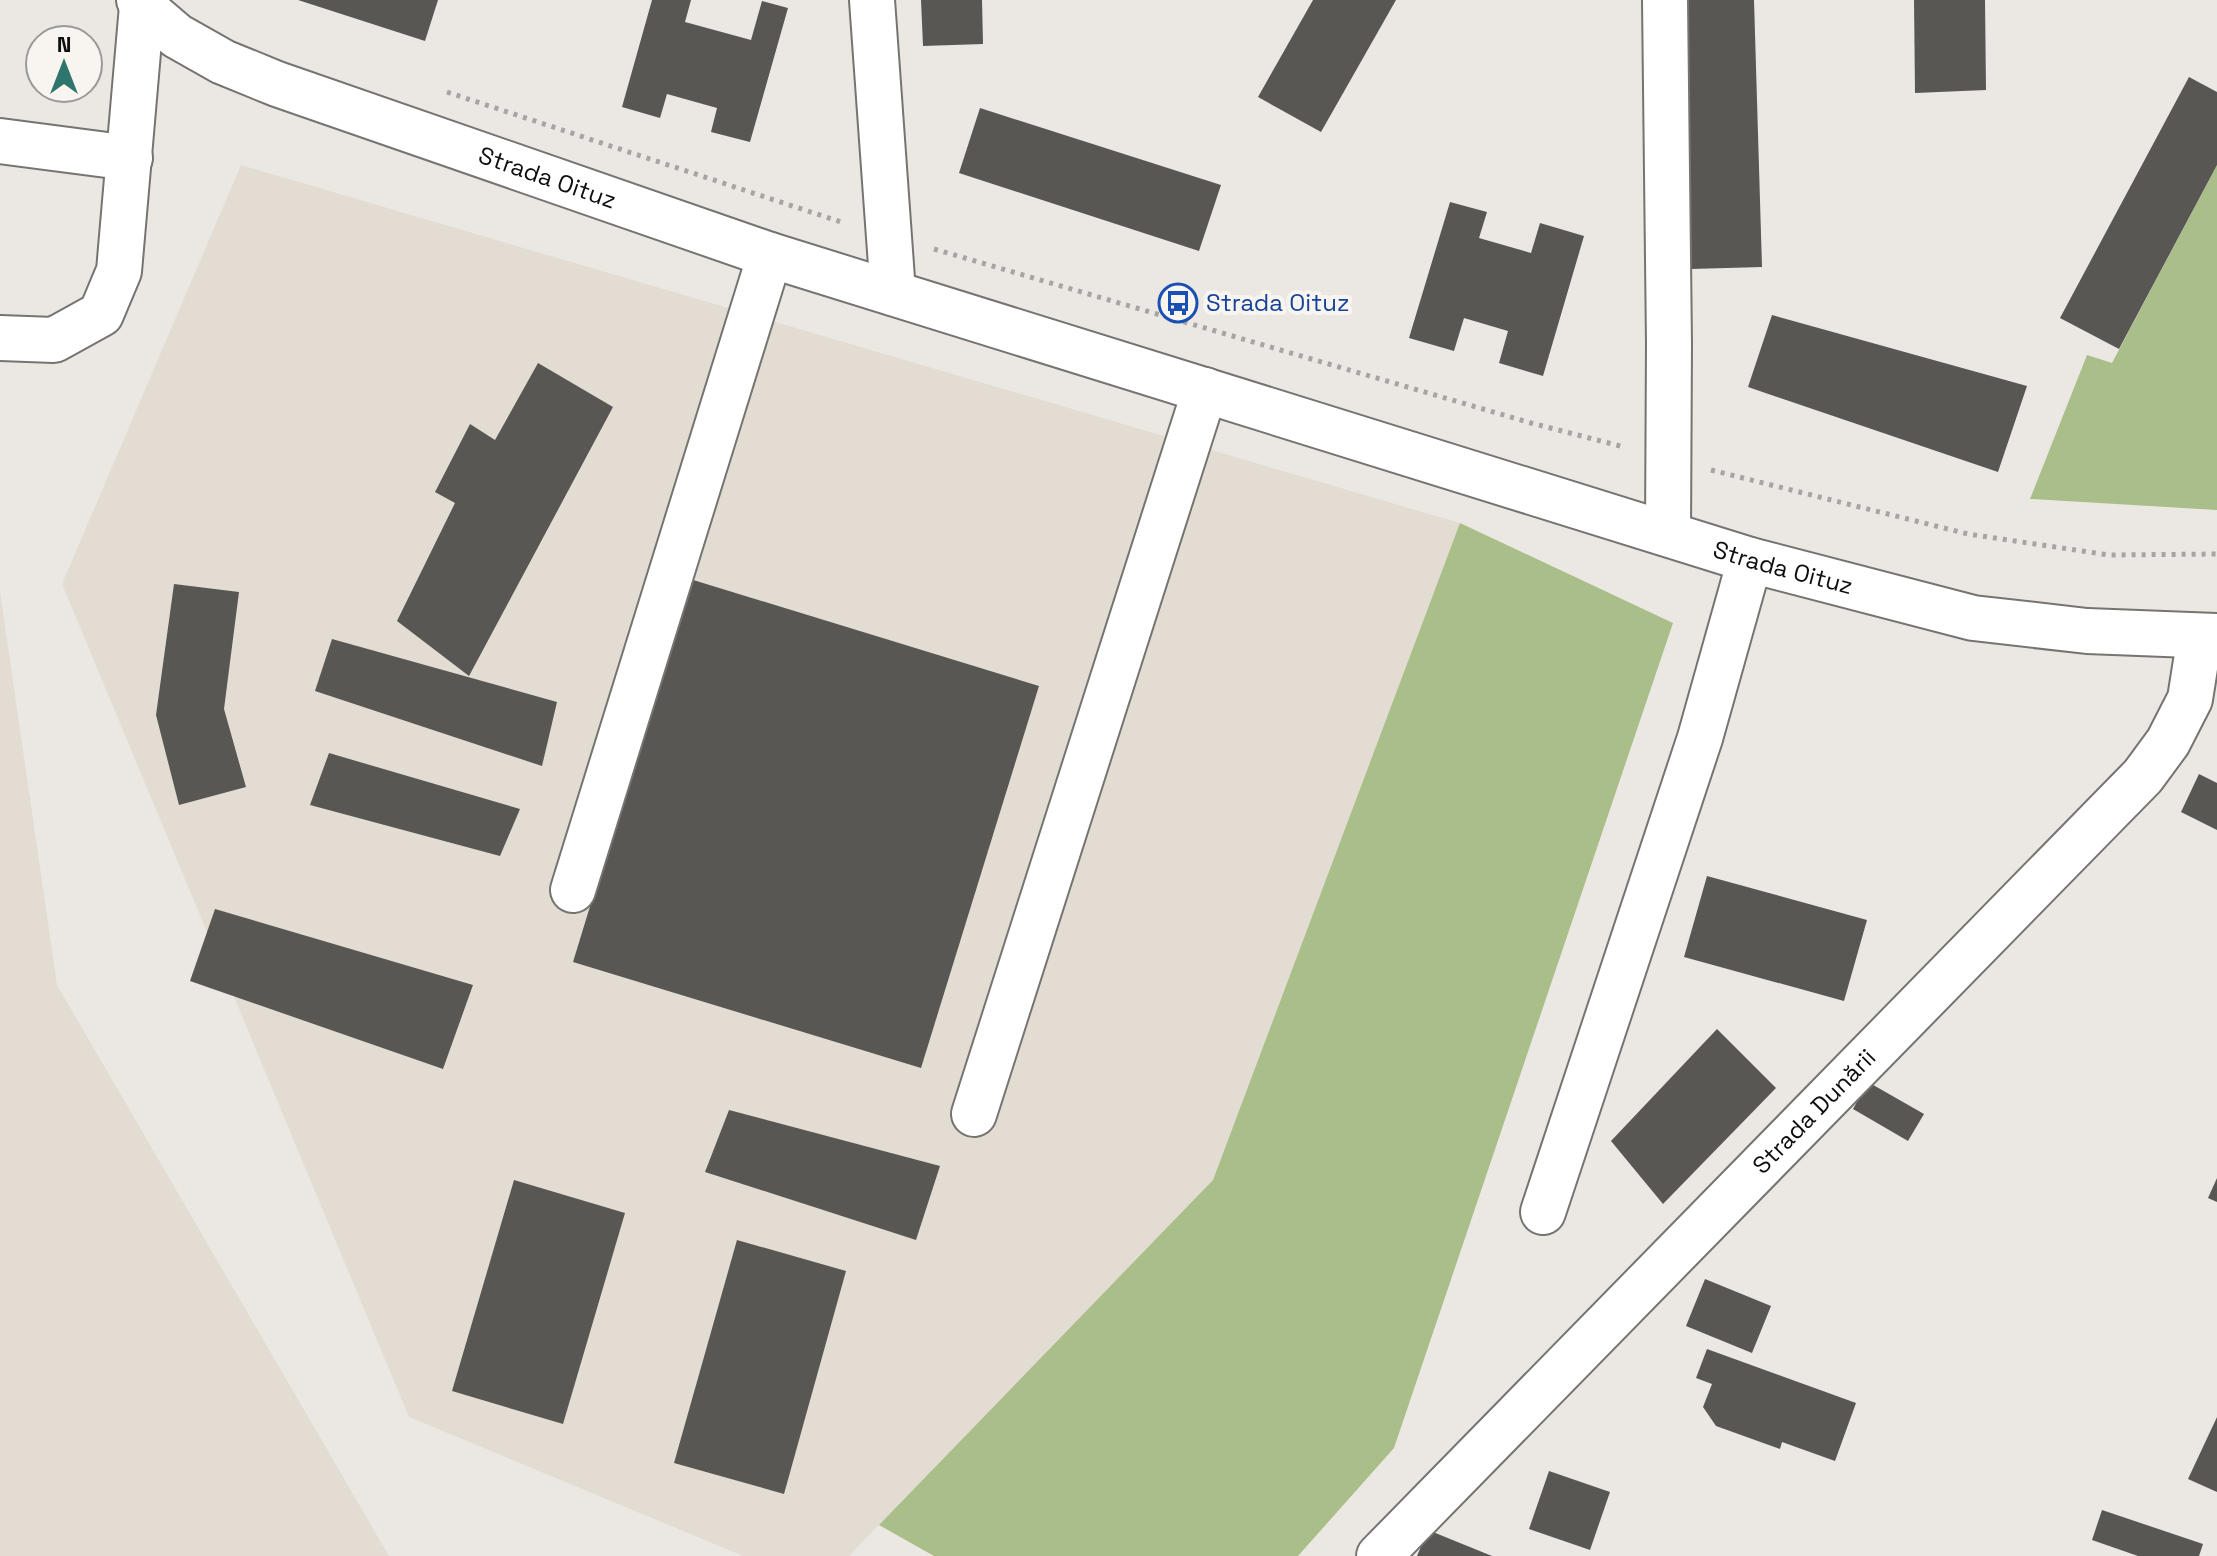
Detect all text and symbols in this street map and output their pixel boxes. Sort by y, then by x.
north arrow [24,24,104,104]
text: N [57,30,71,58]
street label: Strada Oituz [475,139,620,215]
bus stop icon: Strada Oituz [1157,282,1199,324]
place label: Strada Oituz [1206,287,1349,318]
street label: Strada Oituz [1709,533,1856,601]
street label: Strada Dunării [1746,1042,1882,1180]

